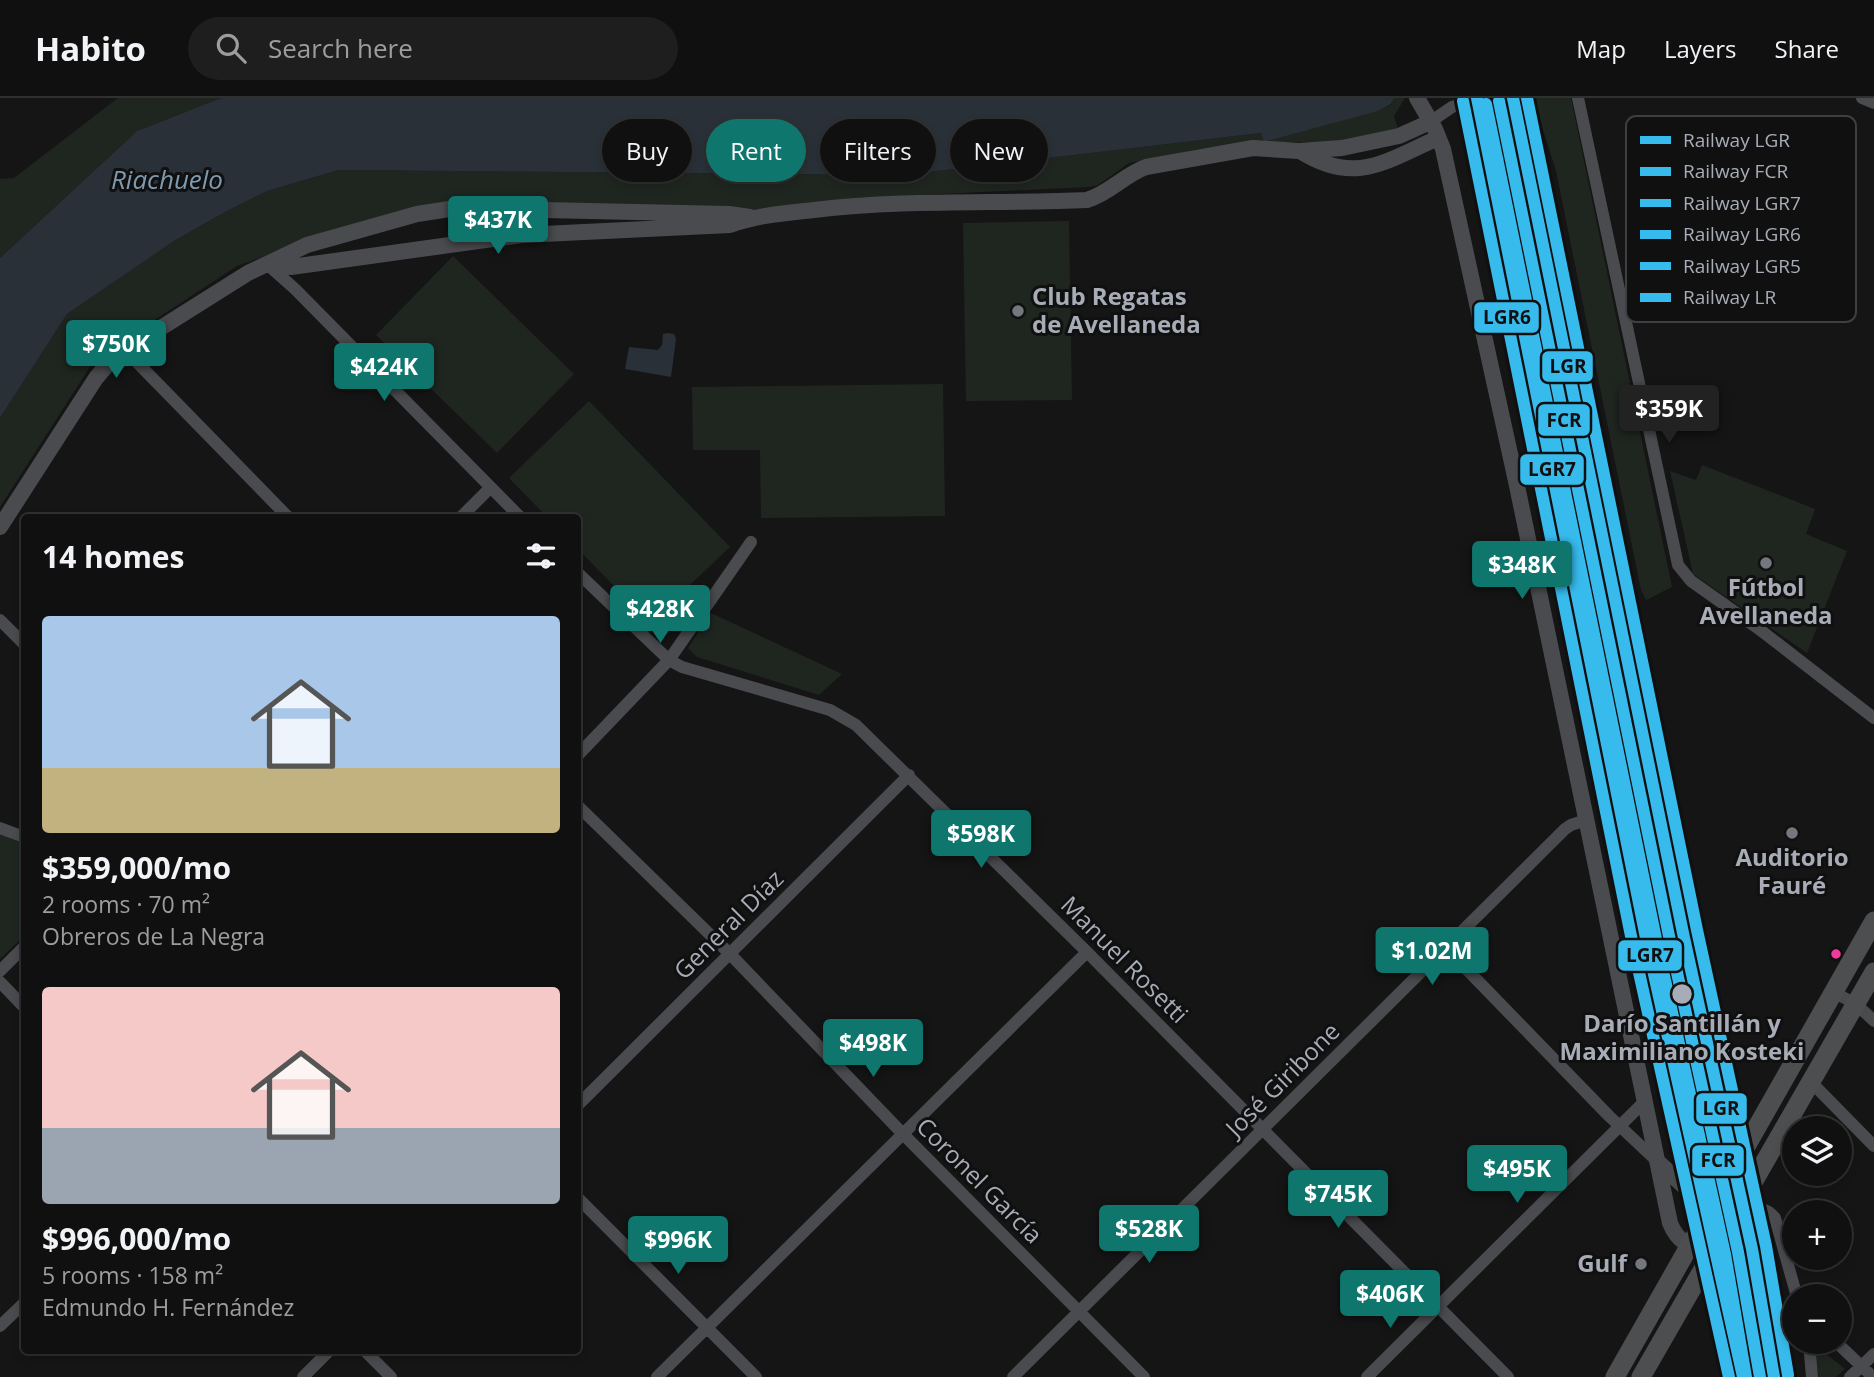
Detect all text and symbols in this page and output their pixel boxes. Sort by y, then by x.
search box [188,17,678,80]
text: Habito [35,26,146,71]
icon: search [212,29,250,67]
text: Search here [268,30,413,66]
text: Map [1576,32,1626,65]
text: Layers [1664,32,1737,65]
text: Share [1775,32,1839,65]
legend [1626,116,1856,322]
chip: Buy [602,119,692,182]
chip: Rent [706,119,806,182]
chip: Filters [820,119,936,182]
chip: New [950,119,1048,182]
text: Railway LGR [1683,127,1790,153]
text: Railway FCR [1683,158,1788,184]
water label: Riachuelo [111,161,223,197]
text: Railway LGR7 [1683,190,1801,216]
pin: $437K [449,197,547,256]
text: $437K [464,203,532,235]
text: Railway LGR6 [1683,221,1801,247]
text: Railway LGR5 [1683,253,1801,279]
place label: Club Regatas de Avellaneda [1032,279,1201,340]
text: Railway LR [1683,284,1777,310]
line badge: LGR6 [1473,301,1540,334]
marker: Club Regatas de Avellaneda [1010,303,1026,319]
text: LGR6 [1483,304,1531,330]
pin: $750K [67,320,165,380]
text: $750K [82,327,150,359]
pin: $424K [335,344,433,403]
text: $424K [350,350,418,382]
line badge: LGR [1541,350,1594,383]
text: LGR [1549,353,1587,379]
pin: $359K [1620,386,1718,445]
text: $359K [1635,392,1703,424]
line badge: FCR [1537,403,1591,437]
text: FCR [1546,407,1582,433]
line badge: LGR7 [1519,453,1585,486]
text: LGR7 [1528,456,1576,482]
text: 14 homes [42,536,185,577]
icon: filters [522,537,560,575]
pin: $348K [1473,542,1571,601]
text: $348K [1488,548,1556,580]
marker: Fútbol Avellaneda [1758,555,1774,571]
place label: Fútbol Avellaneda [1699,570,1833,631]
pin: $428K [611,586,709,645]
text: $428K [626,592,694,624]
icon: home [238,661,364,787]
pin: $598K [932,810,1030,870]
text: $598K [947,817,1015,849]
marker: Auditorio Fauré [1784,825,1800,841]
place label: Auditorio Fauré [1735,840,1849,901]
text: $359,000/mo [42,847,231,888]
street label: General Díaz [666,862,790,986]
text: 2 rooms · 70 m² [42,888,210,920]
street label: Manuel Rosetti [1054,888,1196,1030]
text: Obreros de La Negra [42,920,265,952]
pin: $1.02M [1375,928,1489,987]
text: $1.02M [1392,934,1472,966]
line badge: LGR7 [1617,939,1683,972]
text: LGR7 [1626,942,1674,968]
unlabelled marker [1829,947,1843,961]
marker: Darío Santillán y Maximiliano Kosteki [1670,982,1694,1006]
place label: Darío Santillán y Maximiliano Kosteki [1560,1006,1804,1067]
street label: José Giribone [1216,1015,1346,1145]
pin: $498K [824,1020,922,1079]
text: $498K [839,1026,907,1058]
icon: home [238,1032,364,1158]
line badge: LGR [1695,1092,1748,1125]
text: LGR [1702,1095,1740,1121]
street label: Coronel García [910,1110,1050,1250]
map controls [1782,1116,1852,1354]
button: layers [1782,1116,1852,1186]
line badge: FCR [1691,1144,1745,1177]
pin: $495K [1468,1146,1566,1205]
text: FCR [1700,1147,1736,1173]
text: $495K [1483,1152,1551,1184]
pin: $745K [1289,1170,1387,1230]
text: $745K [1304,1177,1372,1209]
button: + [1782,1200,1852,1270]
pin: $528K [1100,1206,1198,1265]
text: $528K [1115,1212,1183,1244]
pin: $996K [629,1216,727,1276]
text: $996,000/mo [42,1218,231,1259]
text: $996K [644,1223,712,1255]
place label: Gulf [1577,1246,1629,1279]
marker: Gulf [1633,1256,1649,1272]
text: 5 rooms · 158 m² [42,1259,223,1291]
pin: $406K [1341,1270,1439,1330]
text: $406K [1356,1277,1424,1309]
button: − [1782,1284,1852,1354]
text: Edmundo H. Fernández [42,1291,294,1323]

